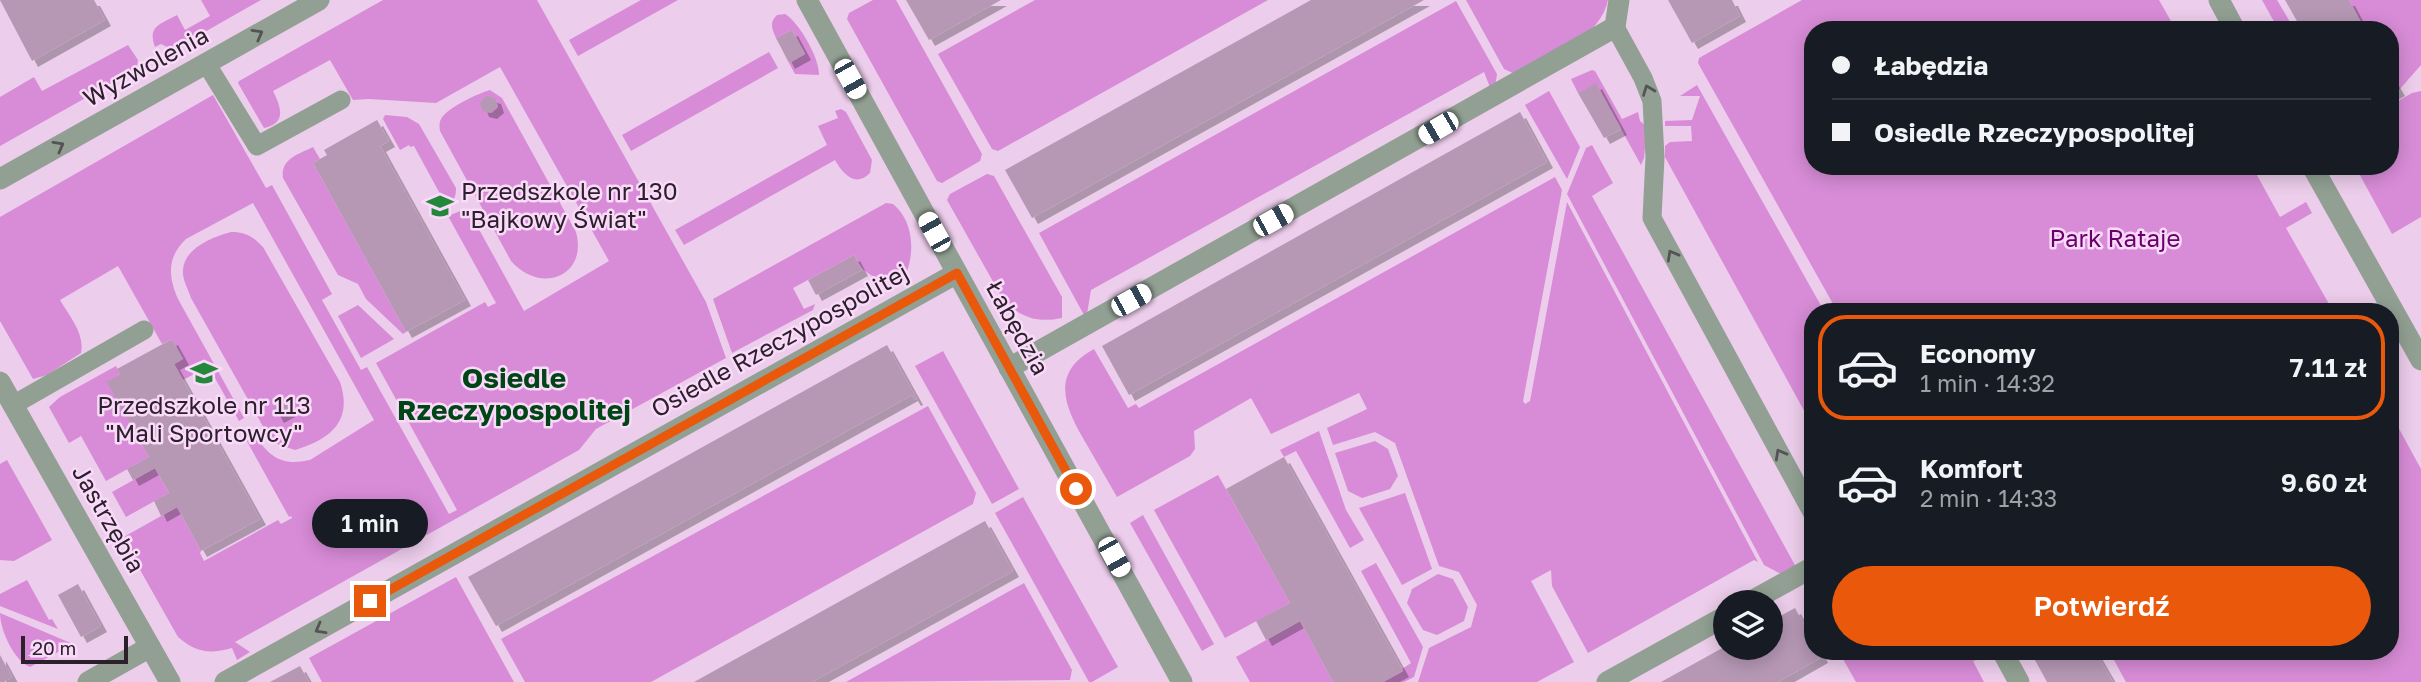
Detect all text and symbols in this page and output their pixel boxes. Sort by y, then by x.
street label: Wyzwolenia [78,19,213,112]
one-way arrow [250,29,263,42]
text: Łabędzia [1874,50,1988,81]
car [831,56,870,102]
one-way arrow [1642,84,1656,96]
car [1415,108,1462,148]
text: Osiedle Rzeczypospolitej [1874,117,2195,148]
one-way arrow [52,141,65,154]
place label: Przedszkole nr 130 "Bajkowy Świat" [461,176,678,233]
school or university icon: Przedszkole nr 130 "Bajkowy Świat" [425,191,455,221]
car [1250,201,1297,239]
car [915,209,954,255]
park label: Park Rataje [2050,223,2180,252]
one-way arrow [1667,249,1680,262]
street label: Osiedle Rzeczypospolitej [646,257,913,423]
street label: Łabędzia [981,275,1056,380]
car [1108,281,1155,319]
icon: car [1836,336,1899,399]
text: Economy [1920,338,2036,369]
text: 7.11 zł [2289,352,2367,383]
school or university icon: Przedszkole nr 113 "Mali Sportowcy" [189,358,219,388]
district label: Osiedle Rzeczypospolitej [397,361,631,426]
text: 1 min · 14:32 [1920,369,2055,397]
place label: Przedszkole nr 113 "Mali Sportowcy" [97,390,311,447]
one-way arrow [1775,449,1789,462]
icon: car [1836,451,1899,514]
text: Komfort [1920,453,2023,484]
street label: Jastrzębia [67,459,152,577]
text: 9.60 zł [2281,467,2367,498]
route start [1060,473,1092,505]
text: 2 min · 14:33 [1920,484,2057,512]
callout: 1 min [312,500,428,548]
text: 1 min [341,509,399,537]
car [1095,534,1134,580]
button: Potwierdź [1832,566,2371,646]
route end [354,585,386,617]
map controls [1713,590,1783,660]
button: layers [1713,590,1783,660]
one-way arrow [315,621,327,634]
scale bar [21,633,128,665]
text: 20 m [32,636,76,659]

